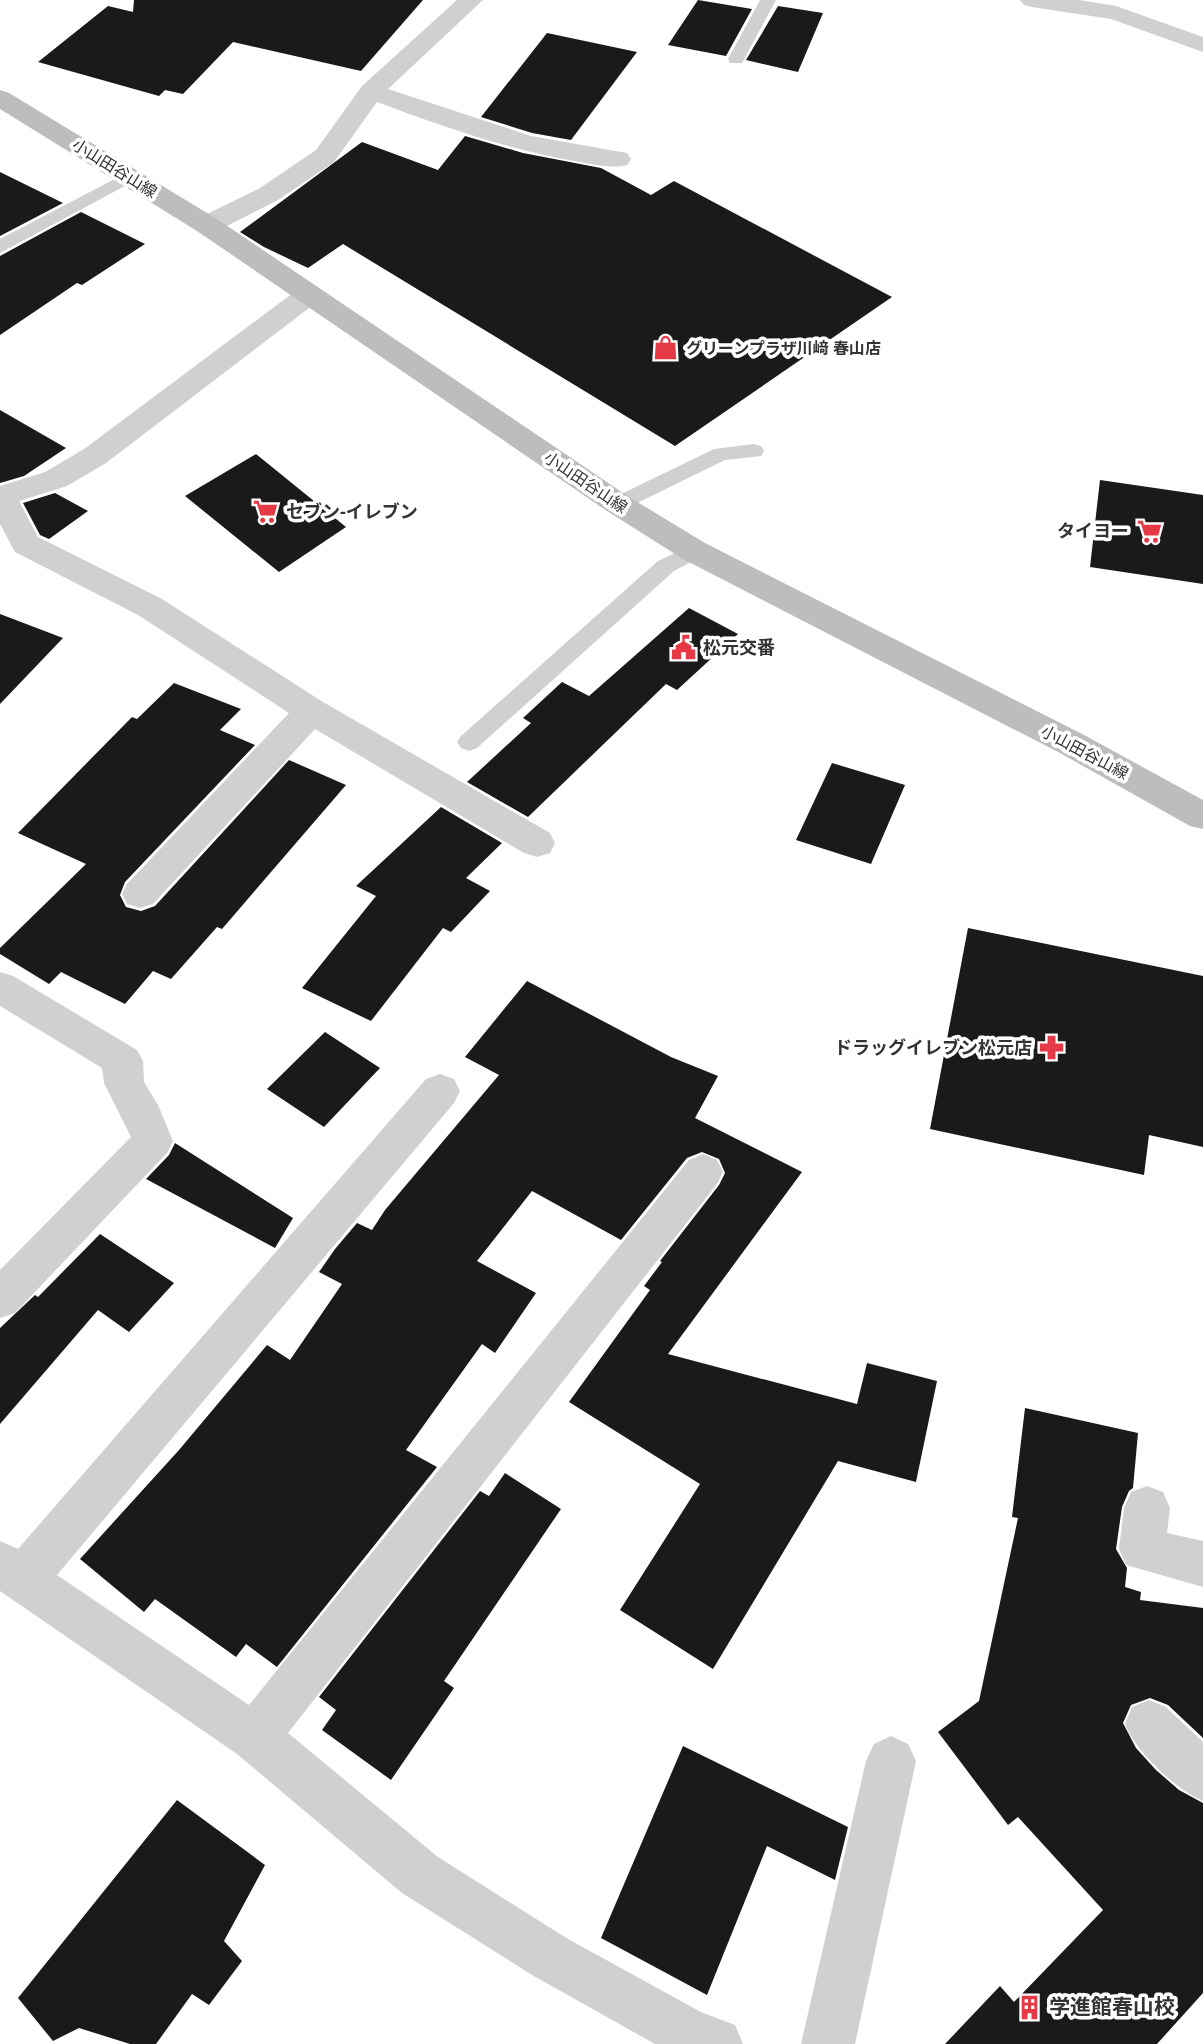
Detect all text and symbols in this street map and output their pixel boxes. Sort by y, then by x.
street label: 小山田谷山線 [68,133,162,203]
shop icon: グリーンプラザ川﨑 春山店 [652,334,680,362]
place label: グリーンプラザ川﨑 春山店 [686,337,881,359]
street label: 小山田谷山線 [540,446,632,518]
supermarket icon: セブン-イレブン [252,498,280,526]
place label: セブン-イレブン [286,499,418,523]
supermarket icon: タイヨー [1135,517,1163,545]
place label: タイヨー [1057,518,1129,542]
public building icon: 松元交番 [669,634,697,662]
place label: 松元交番 [703,635,775,659]
street label: 小山田谷山線 [1037,720,1133,784]
pharmacy icon: ドラッグイレブン松元店 [1038,1034,1066,1062]
place label: ドラッグイレブン松元店 [834,1035,1032,1059]
place label: 学進館春山校 [1049,1992,1175,2020]
building icon: 学進館春山校 [1015,1993,1043,2021]

